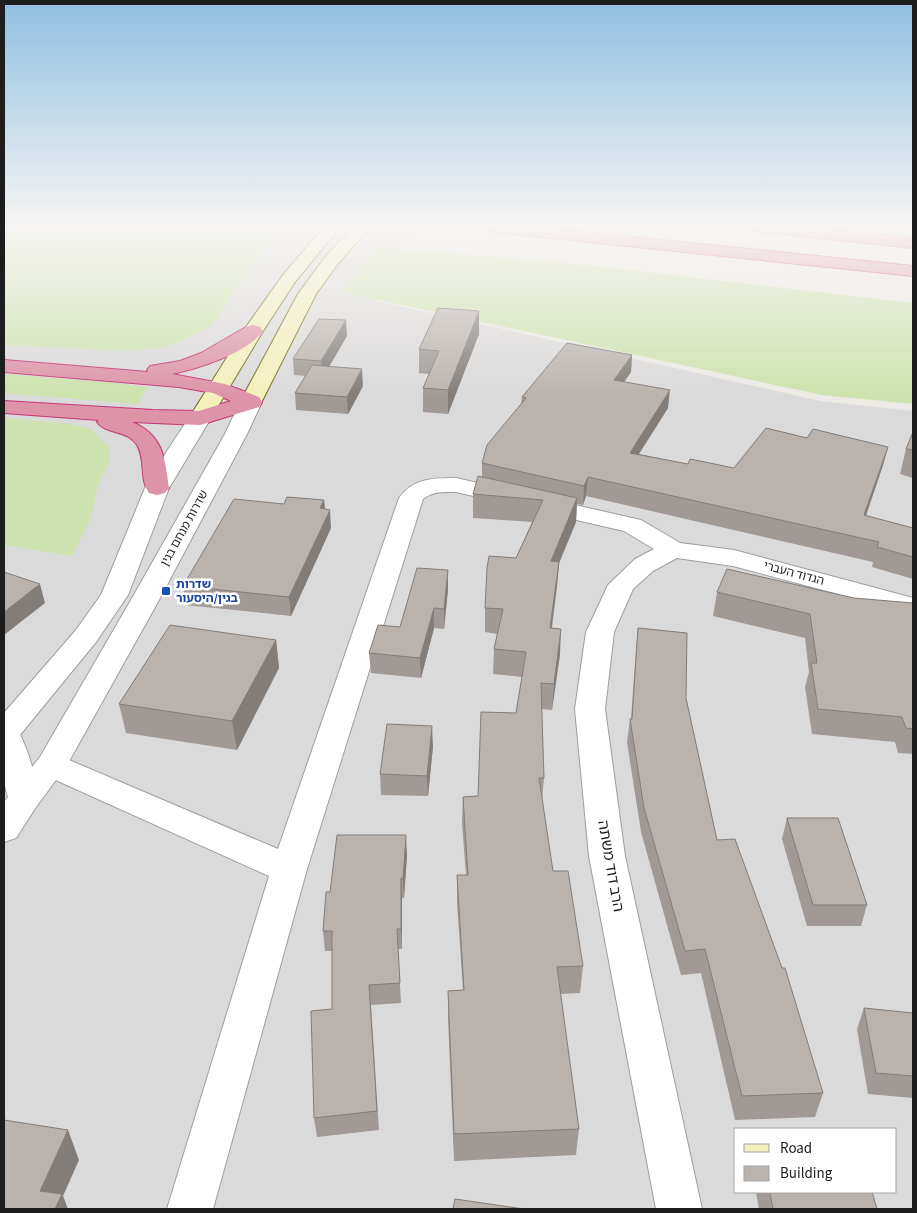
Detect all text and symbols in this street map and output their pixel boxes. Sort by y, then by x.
street label: שדרות מנחם בגין [156,487,212,569]
street label: הגדוד העברי [762,557,826,590]
place label: שדרות בגין/היסעור [176,576,238,607]
marker: שדרות בגין/היסעור [160,585,172,597]
street label: הרב דוד משתה [592,819,629,913]
legend [734,1128,897,1193]
text: Road [780,1138,812,1159]
text: Building [780,1163,833,1184]

